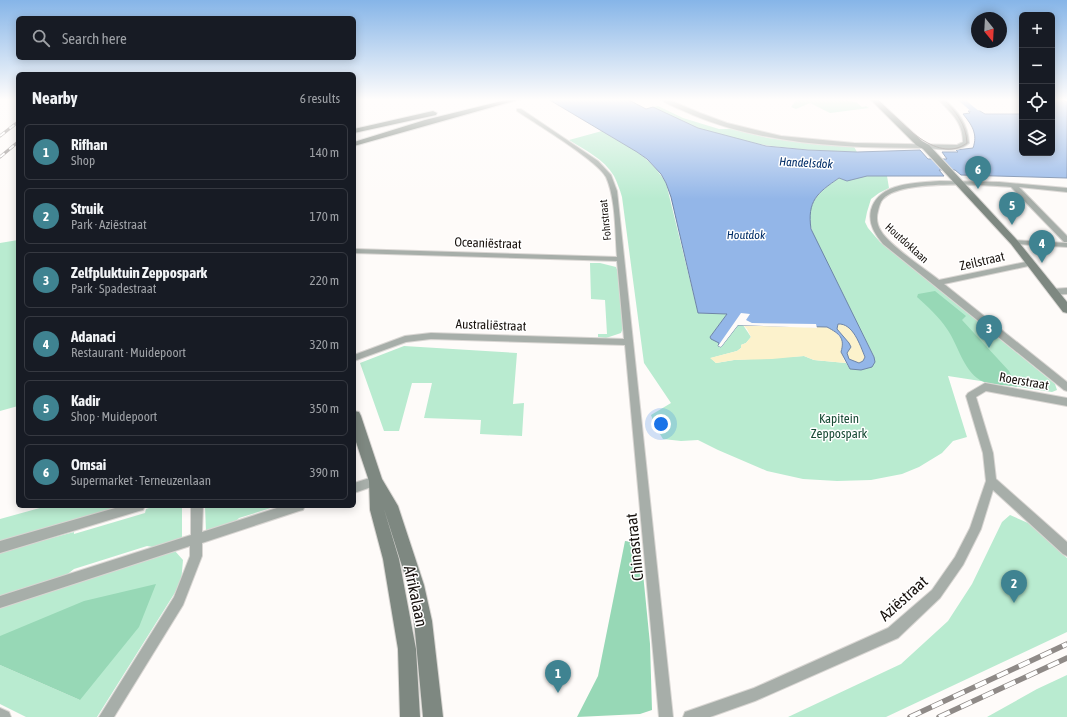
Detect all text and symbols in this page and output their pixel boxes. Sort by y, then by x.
north arrow [971,12,1007,48]
map controls [1019,12,1055,156]
button: + [1019,12,1055,48]
search box [16,16,356,60]
icon: search [30,27,52,49]
text: Search here [62,30,127,47]
button: − [1019,48,1055,84]
button: locate [1019,84,1055,120]
text: Nearby [32,88,78,108]
text: 6 results [300,91,340,106]
button: layers [1019,120,1055,156]
text: Rifhan [71,136,108,153]
text: 1 [43,145,49,160]
text: 140 m [310,145,339,160]
text: Shop [71,153,95,168]
water label: Handelsdok [779,155,834,171]
pin: 6 [965,156,991,189]
pin: 5 [999,192,1025,225]
street label: Fohrstraat [597,199,613,241]
text: Struik [71,200,103,217]
text: 2 [43,209,49,224]
text: 170 m [310,209,339,224]
text: Park · Aziëstraat [71,217,147,232]
street label: Houtdoklaan [883,221,931,265]
water label: Houtdok [727,228,766,242]
pin: 4 [1029,230,1055,263]
street label: Oceaniëstraat [454,234,522,252]
street label: Zeilstraat [958,248,1006,273]
text: Zelfpluktuin Zeppospark [71,264,207,281]
text: 3 [43,273,49,288]
text: 220 m [310,273,339,288]
text: Park · Spadestraat [71,281,157,296]
pin: 3 [976,315,1002,348]
street label: Australiëstraat [455,316,527,334]
text: Adanaci [71,328,116,345]
text: 4 [43,337,49,352]
text: 320 m [310,337,339,352]
text: Restaurant · Muidepoort [71,345,186,360]
street label: Roerstraat [998,369,1050,393]
text: Kadir [71,392,100,409]
text: 5 [43,401,49,416]
text: 350 m [310,401,339,416]
text: Shop · Muidepoort [71,409,157,424]
park label: Kapitein Zeppospark [811,411,868,441]
your location [651,414,671,434]
text: Omsai [71,456,106,473]
text: 6 [43,465,49,480]
text: 390 m [310,465,339,480]
text: Supermarket · Terneuzenlaan [71,473,211,488]
street label: Chinastraat [621,512,647,582]
street label: Afrikalaan [401,564,431,628]
pin: 2 [1001,570,1027,603]
street label: Aziëstraat [875,571,931,624]
pin: 1 [545,660,571,693]

